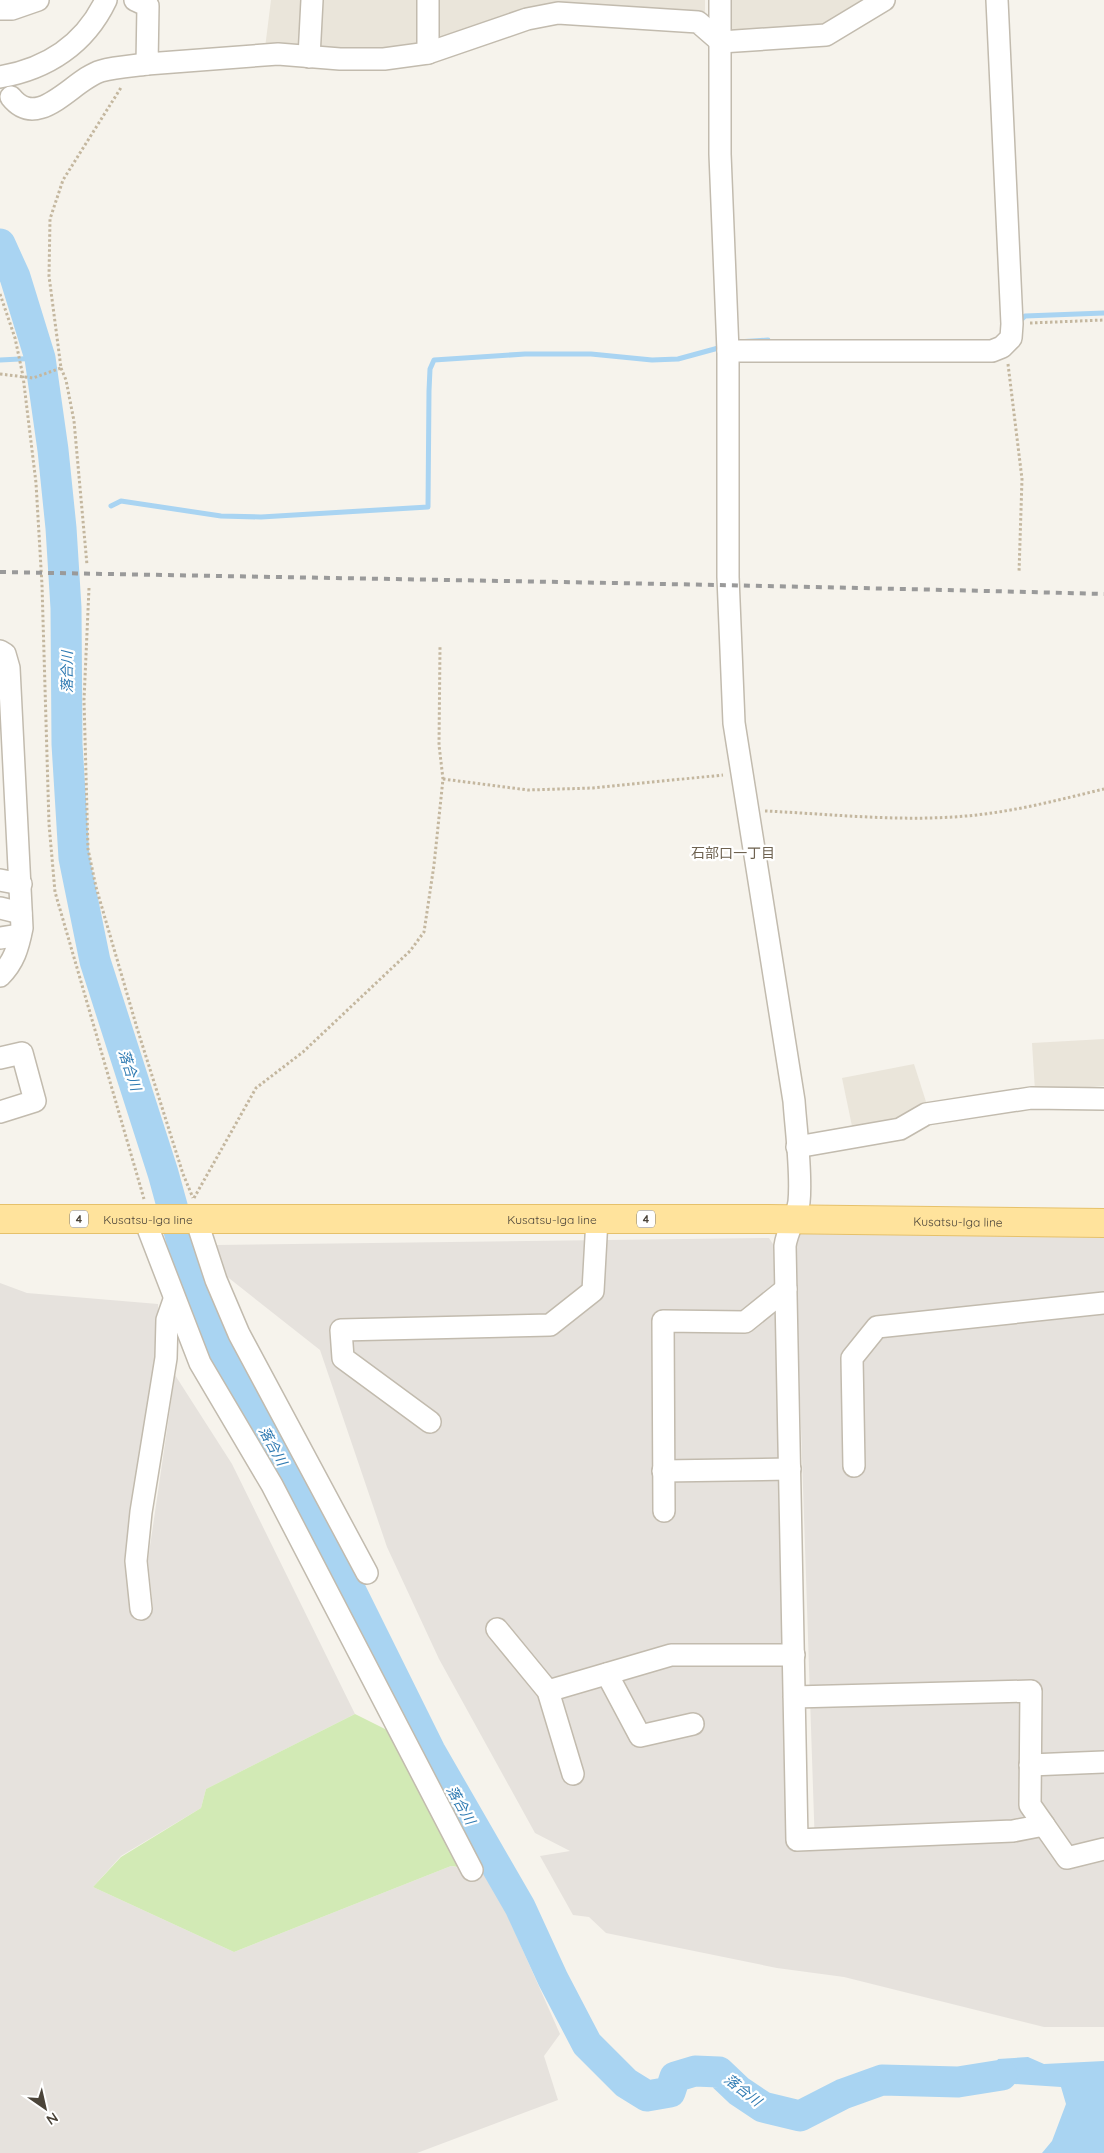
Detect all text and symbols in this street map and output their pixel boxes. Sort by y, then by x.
water label: 落合川 [58,649,76,693]
district label: 石部口一丁目 [691,844,775,862]
water label: 落合川 [115,1047,146,1095]
road number: 4 [70,1210,88,1228]
road number: 4 [637,1210,655,1228]
street label: Kusatsu-Iga line [103,1212,193,1227]
street label: Kusatsu-Iga line [507,1212,597,1227]
street label: Kusatsu-Iga line [913,1213,1003,1229]
water label: 落合川 [255,1423,292,1470]
water label: 落合川 [443,1782,480,1829]
water label: 落合川 [721,2070,767,2111]
north arrow [20,2083,70,2133]
text: N [43,2108,62,2129]

